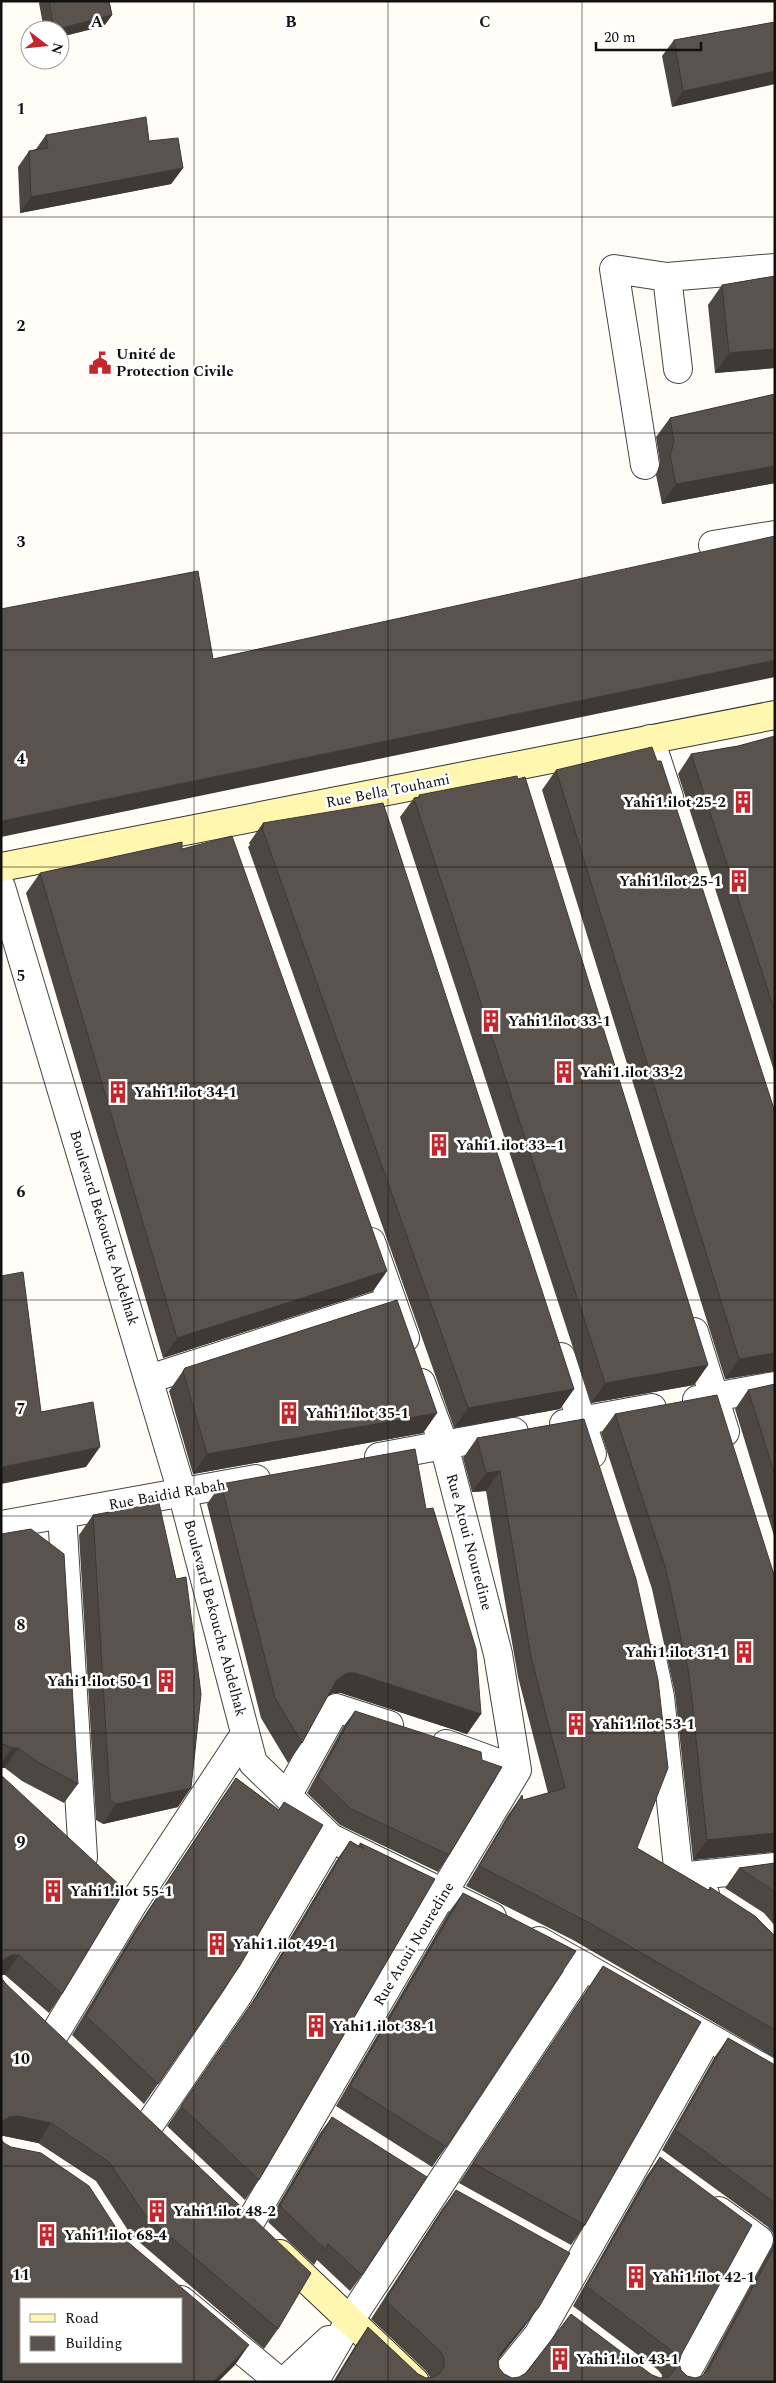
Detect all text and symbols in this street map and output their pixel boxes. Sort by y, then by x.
text: A [91,10,104,34]
text: B [285,10,297,34]
text: C [479,10,491,34]
north arrow [20,20,70,70]
scale bar [596,20,701,52]
text: 20 m [604,26,636,49]
text: N [45,40,69,57]
text: 1 [17,97,25,121]
text: 2 [17,314,26,338]
place label: Unité de Protection Civile [116,343,234,383]
public building icon: Unité de Protection Civile [87,350,113,376]
text: 3 [17,530,26,554]
text: 4 [17,747,26,771]
street label: Rue Bella Touhami [324,768,452,814]
building icon: Yahi1.ilot 25-2 [730,789,756,815]
place label: Yahi1.ilot 25-2 [623,791,726,814]
building icon: Yahi1.ilot 25-1 [726,868,752,894]
place label: Yahi1.ilot 25-1 [619,870,722,893]
text: 5 [17,964,25,988]
building icon: Yahi1.ilot 33-1 [478,1008,504,1034]
place label: Yahi1.ilot 33-1 [508,1010,611,1033]
building icon: Yahi1.ilot 33-2 [551,1059,577,1085]
place label: Yahi1.ilot 33-2 [580,1061,683,1084]
building icon: Yahi1.ilot 34-1 [105,1079,131,1105]
place label: Yahi1.ilot 34-1 [134,1081,237,1104]
street label: Boulevard Bekouche Abdelhak [63,1127,145,1329]
building icon: Yahi1.ilot 33--1 [426,1132,452,1158]
place label: Yahi1.ilot 33--1 [456,1134,565,1157]
text: 6 [17,1180,26,1204]
text: 7 [17,1397,26,1421]
building icon: Yahi1.ilot 35-1 [276,1400,302,1426]
place label: Yahi1.ilot 35-1 [306,1402,409,1425]
street label: Rue Atoui Nouredine [440,1471,498,1613]
street label: Rue Baidid Rabah [107,1473,227,1517]
street label: Boulevard Bekouche Abdelhak [178,1517,252,1719]
text: 8 [17,1613,26,1637]
building icon: Yahi1.ilot 31-1 [731,1639,757,1665]
place label: Yahi1.ilot 31-1 [625,1641,728,1664]
building icon: Yahi1.ilot 50-1 [153,1668,179,1694]
place label: Yahi1.ilot 50-1 [47,1670,150,1693]
building icon: Yahi1.ilot 53-1 [563,1711,589,1737]
place label: Yahi1.ilot 53-1 [592,1713,695,1736]
text: 9 [17,1830,26,1854]
building icon: Yahi1.ilot 55-1 [40,1878,66,1904]
street label: Rue Atoui Nouredine [368,1878,460,2010]
place label: Yahi1.ilot 55-1 [70,1880,173,1903]
building icon: Yahi1.ilot 49-1 [204,1931,230,1957]
place label: Yahi1.ilot 49-1 [233,1933,336,1956]
building icon: Yahi1.ilot 38-1 [303,2013,329,2039]
place label: Yahi1.ilot 38-1 [332,2015,435,2038]
text: 10 [12,2047,30,2071]
building icon: Yahi1.ilot 48-2 [144,2198,170,2224]
place label: Yahi1.ilot 48-2 [173,2200,276,2223]
building icon: Yahi1.ilot 68-4 [34,2222,60,2248]
place label: Yahi1.ilot 68-4 [64,2224,168,2247]
text: 11 [12,2263,30,2287]
building icon: Yahi1.ilot 42-1 [623,2264,649,2290]
place label: Yahi1.ilot 42-1 [652,2266,755,2289]
legend [20,2298,182,2363]
text: Road [65,2307,99,2330]
text: Building [65,2332,122,2355]
building icon: Yahi1.ilot 43-1 [547,2346,573,2372]
place label: Yahi1.ilot 43-1 [576,2348,679,2371]

